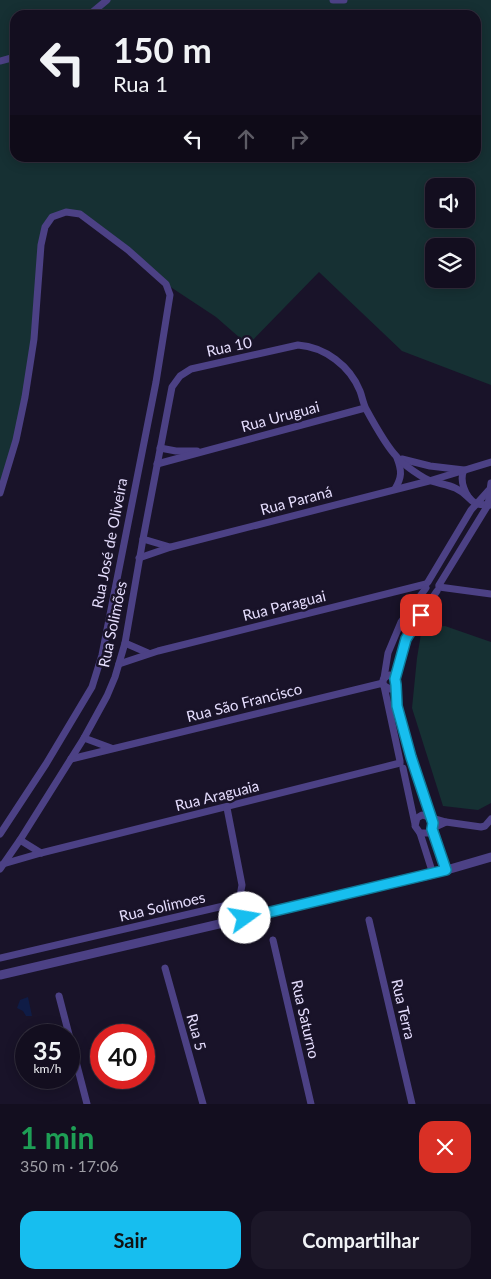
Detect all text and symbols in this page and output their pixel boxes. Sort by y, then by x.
text: 150 m [113,28,212,70]
icon: left [30,30,95,95]
text: Rua 1 [113,70,168,97]
icon: left [179,125,207,153]
icon: ahead [232,125,260,153]
icon: right [285,125,313,153]
map controls [425,178,475,288]
button: sound [425,178,475,228]
button: layers [425,238,475,288]
street label: Rua 10 [205,332,254,360]
street label: Rua Uruguai [239,397,321,435]
street label: Rua José de Oliveira [88,476,130,610]
street label: Rua Paraná [258,482,334,518]
street label: Rua Solimões [94,579,130,669]
street label: Rua Paraguai [241,586,327,624]
pin [400,594,442,636]
icon: arrive [407,601,435,629]
street label: Rua São Francisco [184,679,304,725]
street label: Rua Araguaia [173,776,261,814]
street label: Rua Solimoes [117,887,207,925]
position arrow [218,891,270,943]
street label: Rua Terra [388,977,420,1041]
street label: Rua Saturno [288,978,324,1060]
street label: Rua 5 [183,1012,211,1052]
speed limit sign: 40 [90,1024,155,1089]
text: 35 [33,1035,62,1065]
text: km/h [33,1061,62,1076]
text: 1 min [20,1119,94,1155]
button: close [419,1121,471,1173]
text: 350 m · 17:06 [20,1156,119,1175]
button: Sair [20,1211,241,1269]
button: Compartilhar [251,1211,471,1269]

